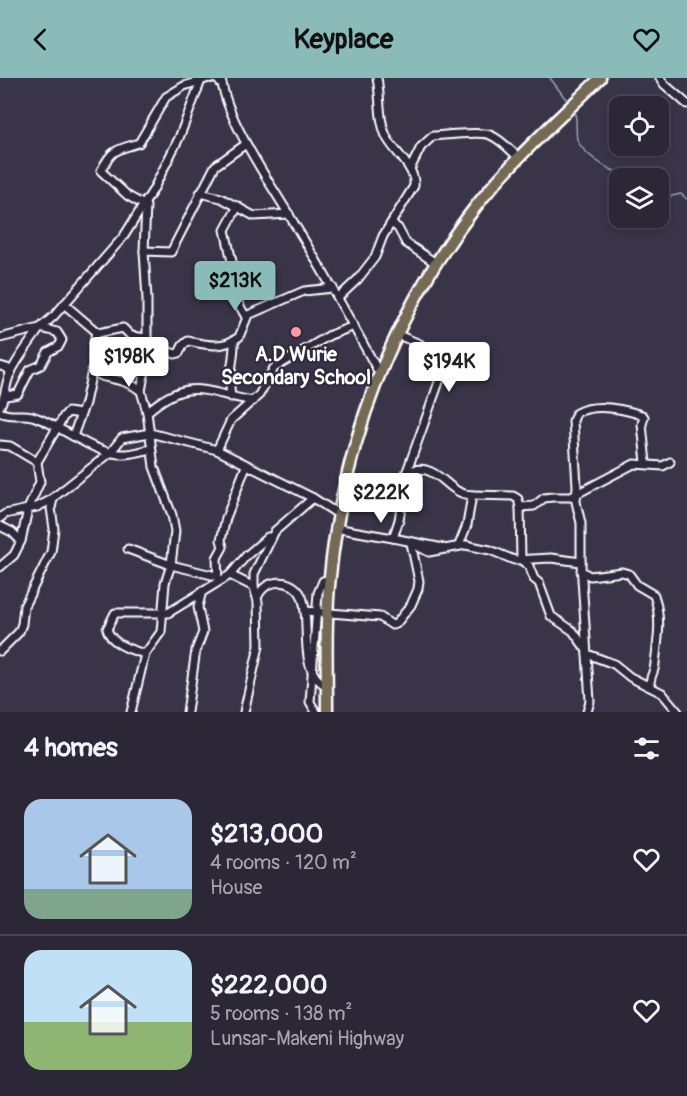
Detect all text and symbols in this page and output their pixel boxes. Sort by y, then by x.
icon: back [24,23,57,56]
text: Keyplace [294,23,393,56]
icon: heart [630,23,663,56]
map controls [609,96,669,228]
button: locate [609,96,669,156]
button: layers [609,168,669,228]
pin: $213K [193,261,277,312]
text: $213K [208,268,262,293]
marker: A.D Wurie Secondary School [289,325,303,339]
pin: $198K [87,337,171,388]
place label: A.D Wurie Secondary School [221,342,371,390]
pin: $194K [407,342,491,393]
text: $198K [103,344,155,369]
text: $194K [423,349,475,374]
pin: $222K [339,473,423,524]
text: $222K [353,480,409,505]
text: 4 homes [24,732,118,764]
icon: filters [630,732,663,765]
text: $213,000 [210,818,323,850]
icon: home [72,823,144,895]
icon: heart [630,843,663,876]
text: 4 rooms · 120 m² [210,850,357,875]
text: House [210,875,262,900]
text: $222,000 [210,969,328,1001]
icon: home [72,974,144,1046]
icon: heart [630,994,663,1027]
text: 5 rooms · 138 m² [210,1001,352,1026]
text: Lunsar-Makeni Highway [210,1026,404,1051]

